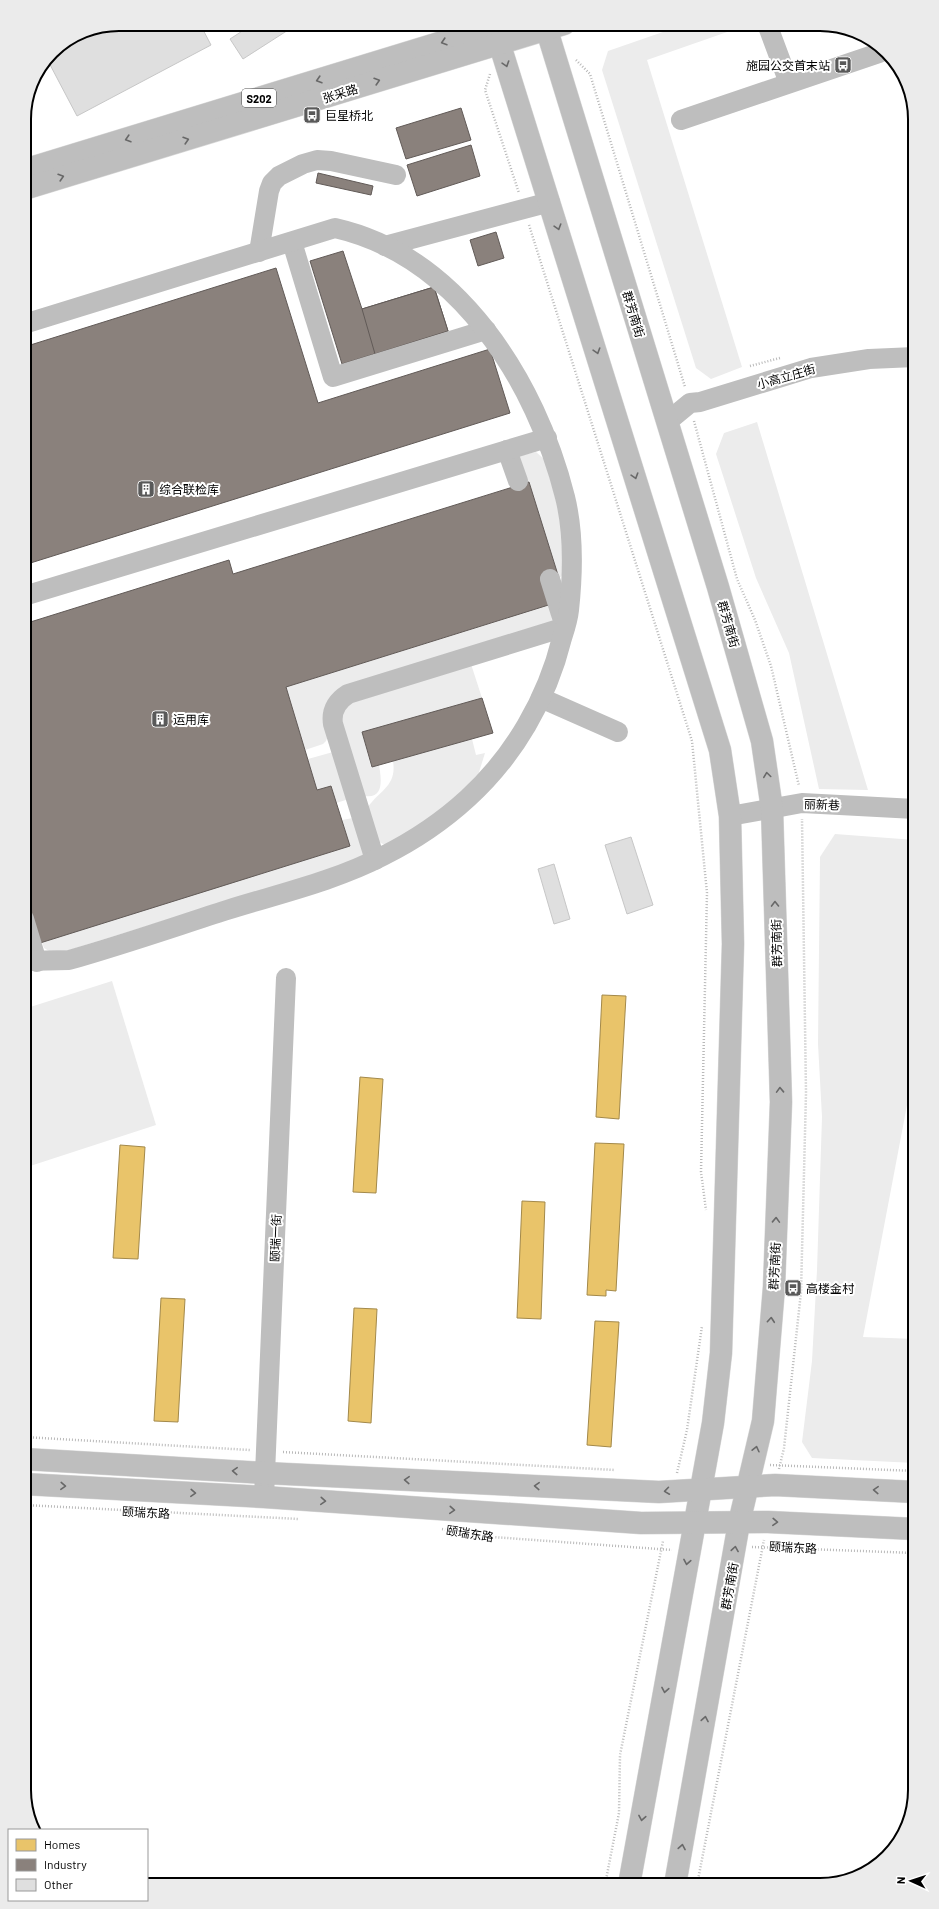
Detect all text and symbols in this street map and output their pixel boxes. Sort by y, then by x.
one-way arrow [440,37,447,46]
bus stop icon: 施园公交首末站 [833,55,853,75]
place label: 施园公交首末站 [746,58,830,72]
one-way arrow [501,60,509,67]
one-way arrow [316,75,323,84]
one-way arrow [374,77,381,86]
street label: 张采路 [321,81,359,105]
road number: S202 [242,89,276,107]
bus stop icon: 巨星桥北 [302,105,322,125]
place label: 巨星桥北 [325,108,373,122]
one-way arrow [125,134,132,143]
one-way arrow [182,136,189,145]
one-way arrow [58,173,65,182]
one-way arrow [553,224,562,231]
street label: 群芳南街 [620,289,648,339]
one-way arrow [592,348,601,355]
street label: 小高立庄街 [755,361,817,391]
one-way arrow [631,472,639,479]
building icon: 综合联检库 [136,479,156,499]
place label: 综合联检库 [159,482,219,496]
street label: 群芳南街 [716,599,742,649]
building icon: 运用库 [150,709,170,729]
place label: 运用库 [173,712,209,726]
one-way arrow [763,772,772,778]
street label: 丽新巷 [804,796,840,812]
one-way arrow [771,901,779,907]
street label: 群芳南街 [769,919,783,967]
one-way arrow [776,1087,785,1093]
street label: 颐瑞一街 [267,1214,283,1262]
one-way arrow [772,1217,781,1223]
street label: 群芳南街 [766,1242,782,1290]
bus stop icon: 高楼金村 [783,1278,803,1298]
place label: 高楼金村 [806,1281,855,1295]
one-way arrow [767,1317,776,1323]
one-way arrow [752,1446,760,1453]
one-way arrow [232,1467,238,1476]
one-way arrow [404,1476,410,1484]
one-way arrow [60,1482,66,1490]
one-way arrow [534,1482,540,1491]
one-way arrow [664,1486,670,1495]
one-way arrow [873,1486,879,1495]
one-way arrow [190,1489,196,1498]
one-way arrow [320,1497,326,1506]
street label: 颐瑞东路 [122,1504,170,1520]
one-way arrow [449,1506,455,1515]
one-way arrow [772,1518,778,1527]
street label: 颐瑞东路 [445,1522,495,1544]
street label: 颐瑞东路 [769,1539,817,1555]
one-way arrow [730,1546,739,1552]
one-way arrow [684,1559,692,1565]
street label: 群芳南街 [718,1561,740,1611]
one-way arrow [661,1687,670,1693]
one-way arrow [700,1716,709,1722]
one-way arrow [638,1815,647,1821]
legend [8,1829,148,1901]
text: Homes [44,1837,81,1851]
one-way arrow [677,1843,686,1850]
text: Industry [44,1857,87,1871]
north arrow [891,1861,931,1901]
text: N [894,1876,907,1884]
text: Other [44,1877,74,1891]

